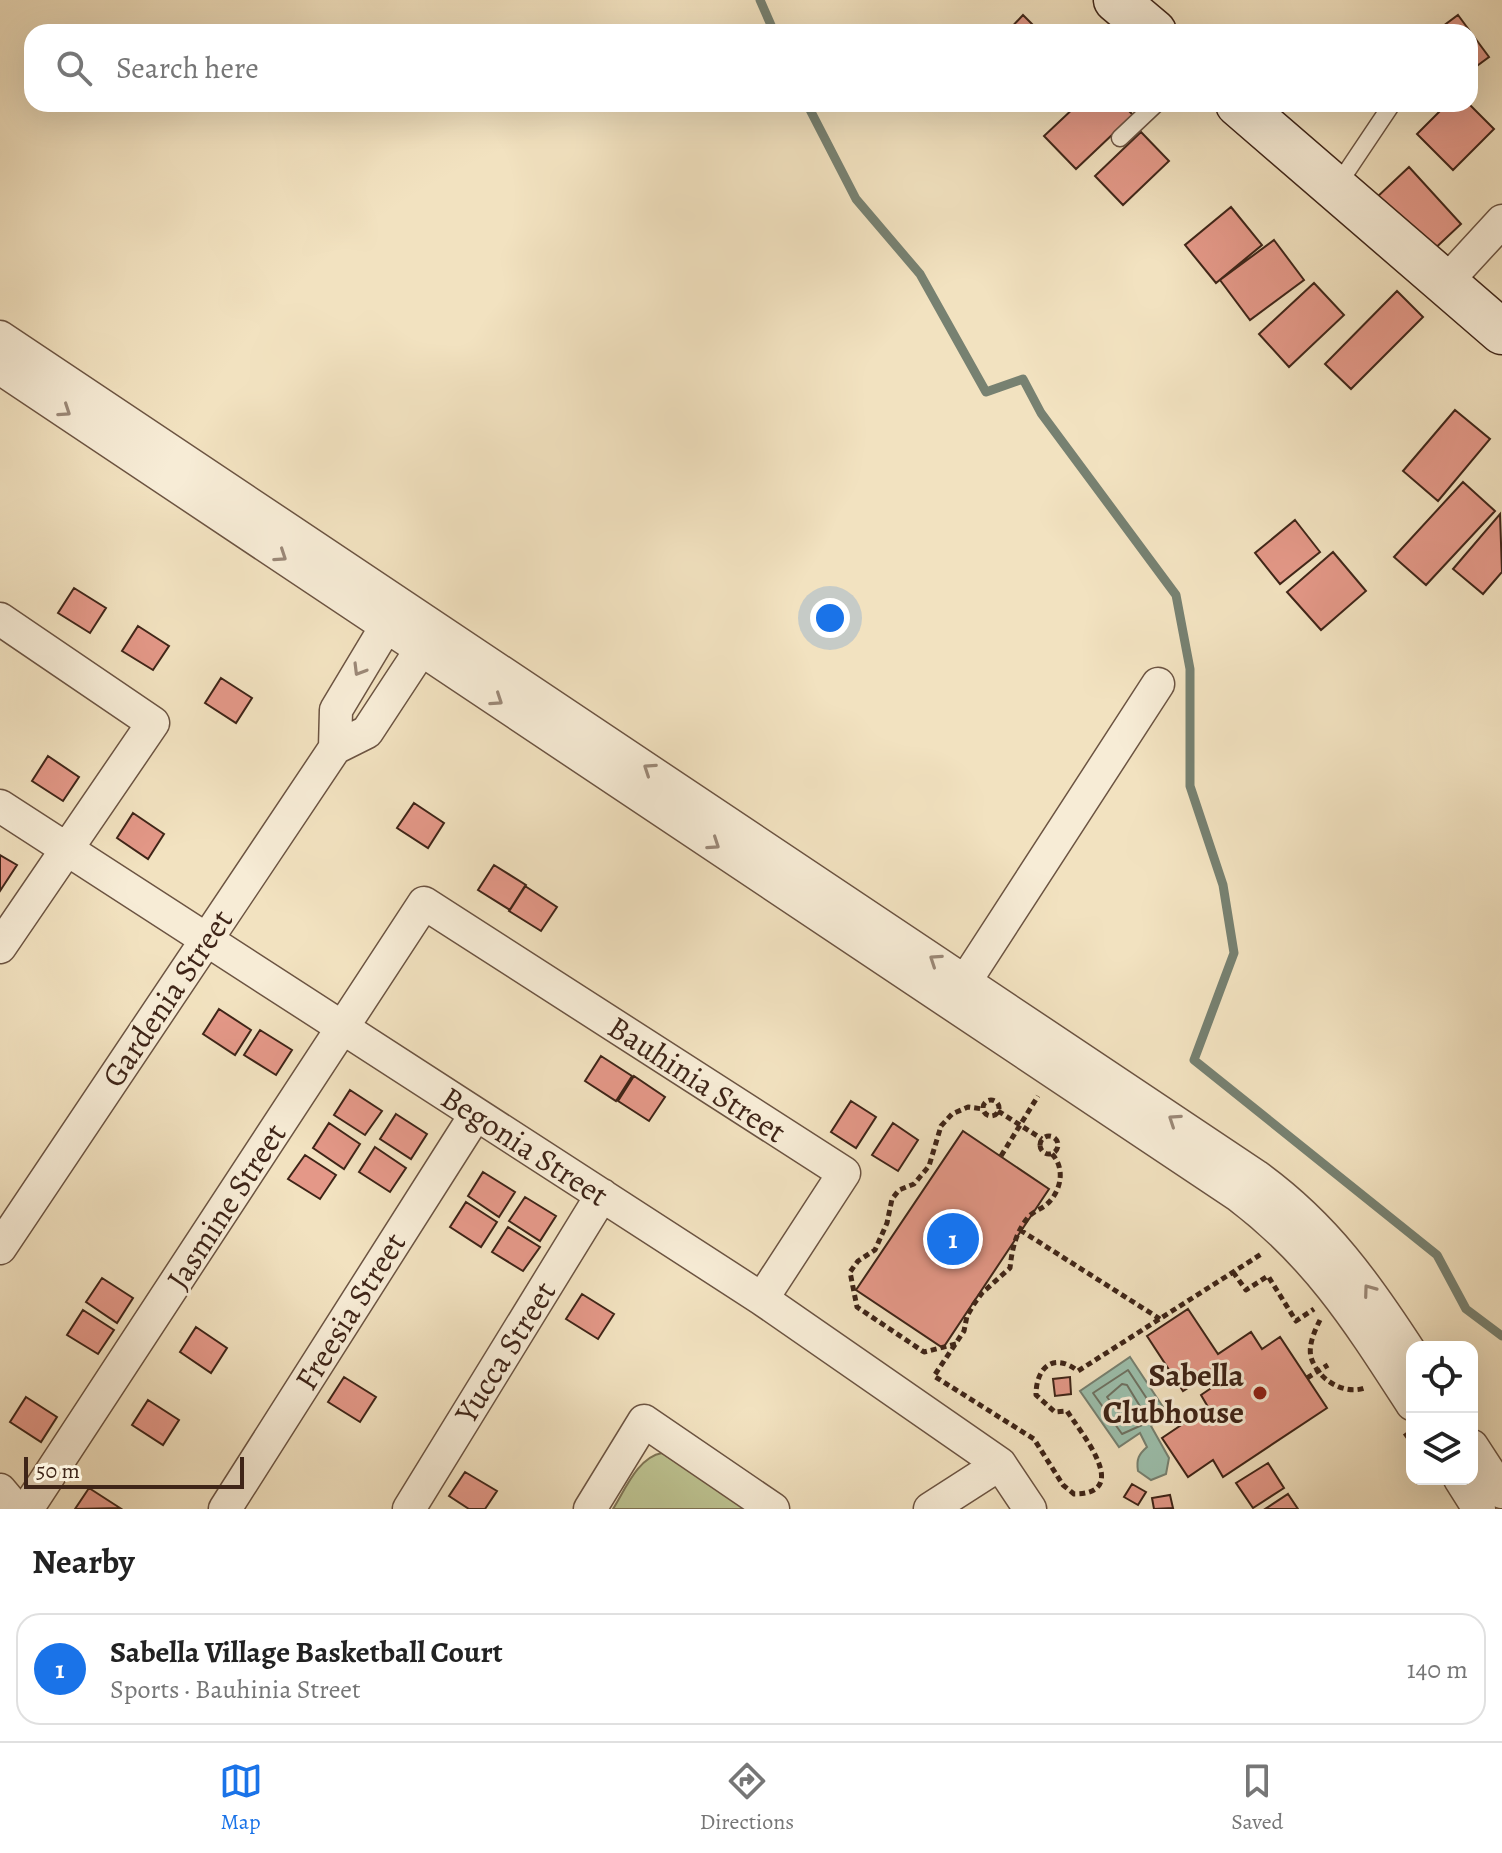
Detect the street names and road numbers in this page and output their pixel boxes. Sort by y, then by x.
street label: Gardenia Street [91,900,243,1096]
street label: Bauhinia Street [599,1005,795,1153]
street label: Begonia Street [433,1075,617,1217]
street label: Jasmine Street [156,1114,296,1298]
street label: Freesia Street [284,1224,416,1398]
street label: Yucca Street [443,1273,566,1432]

